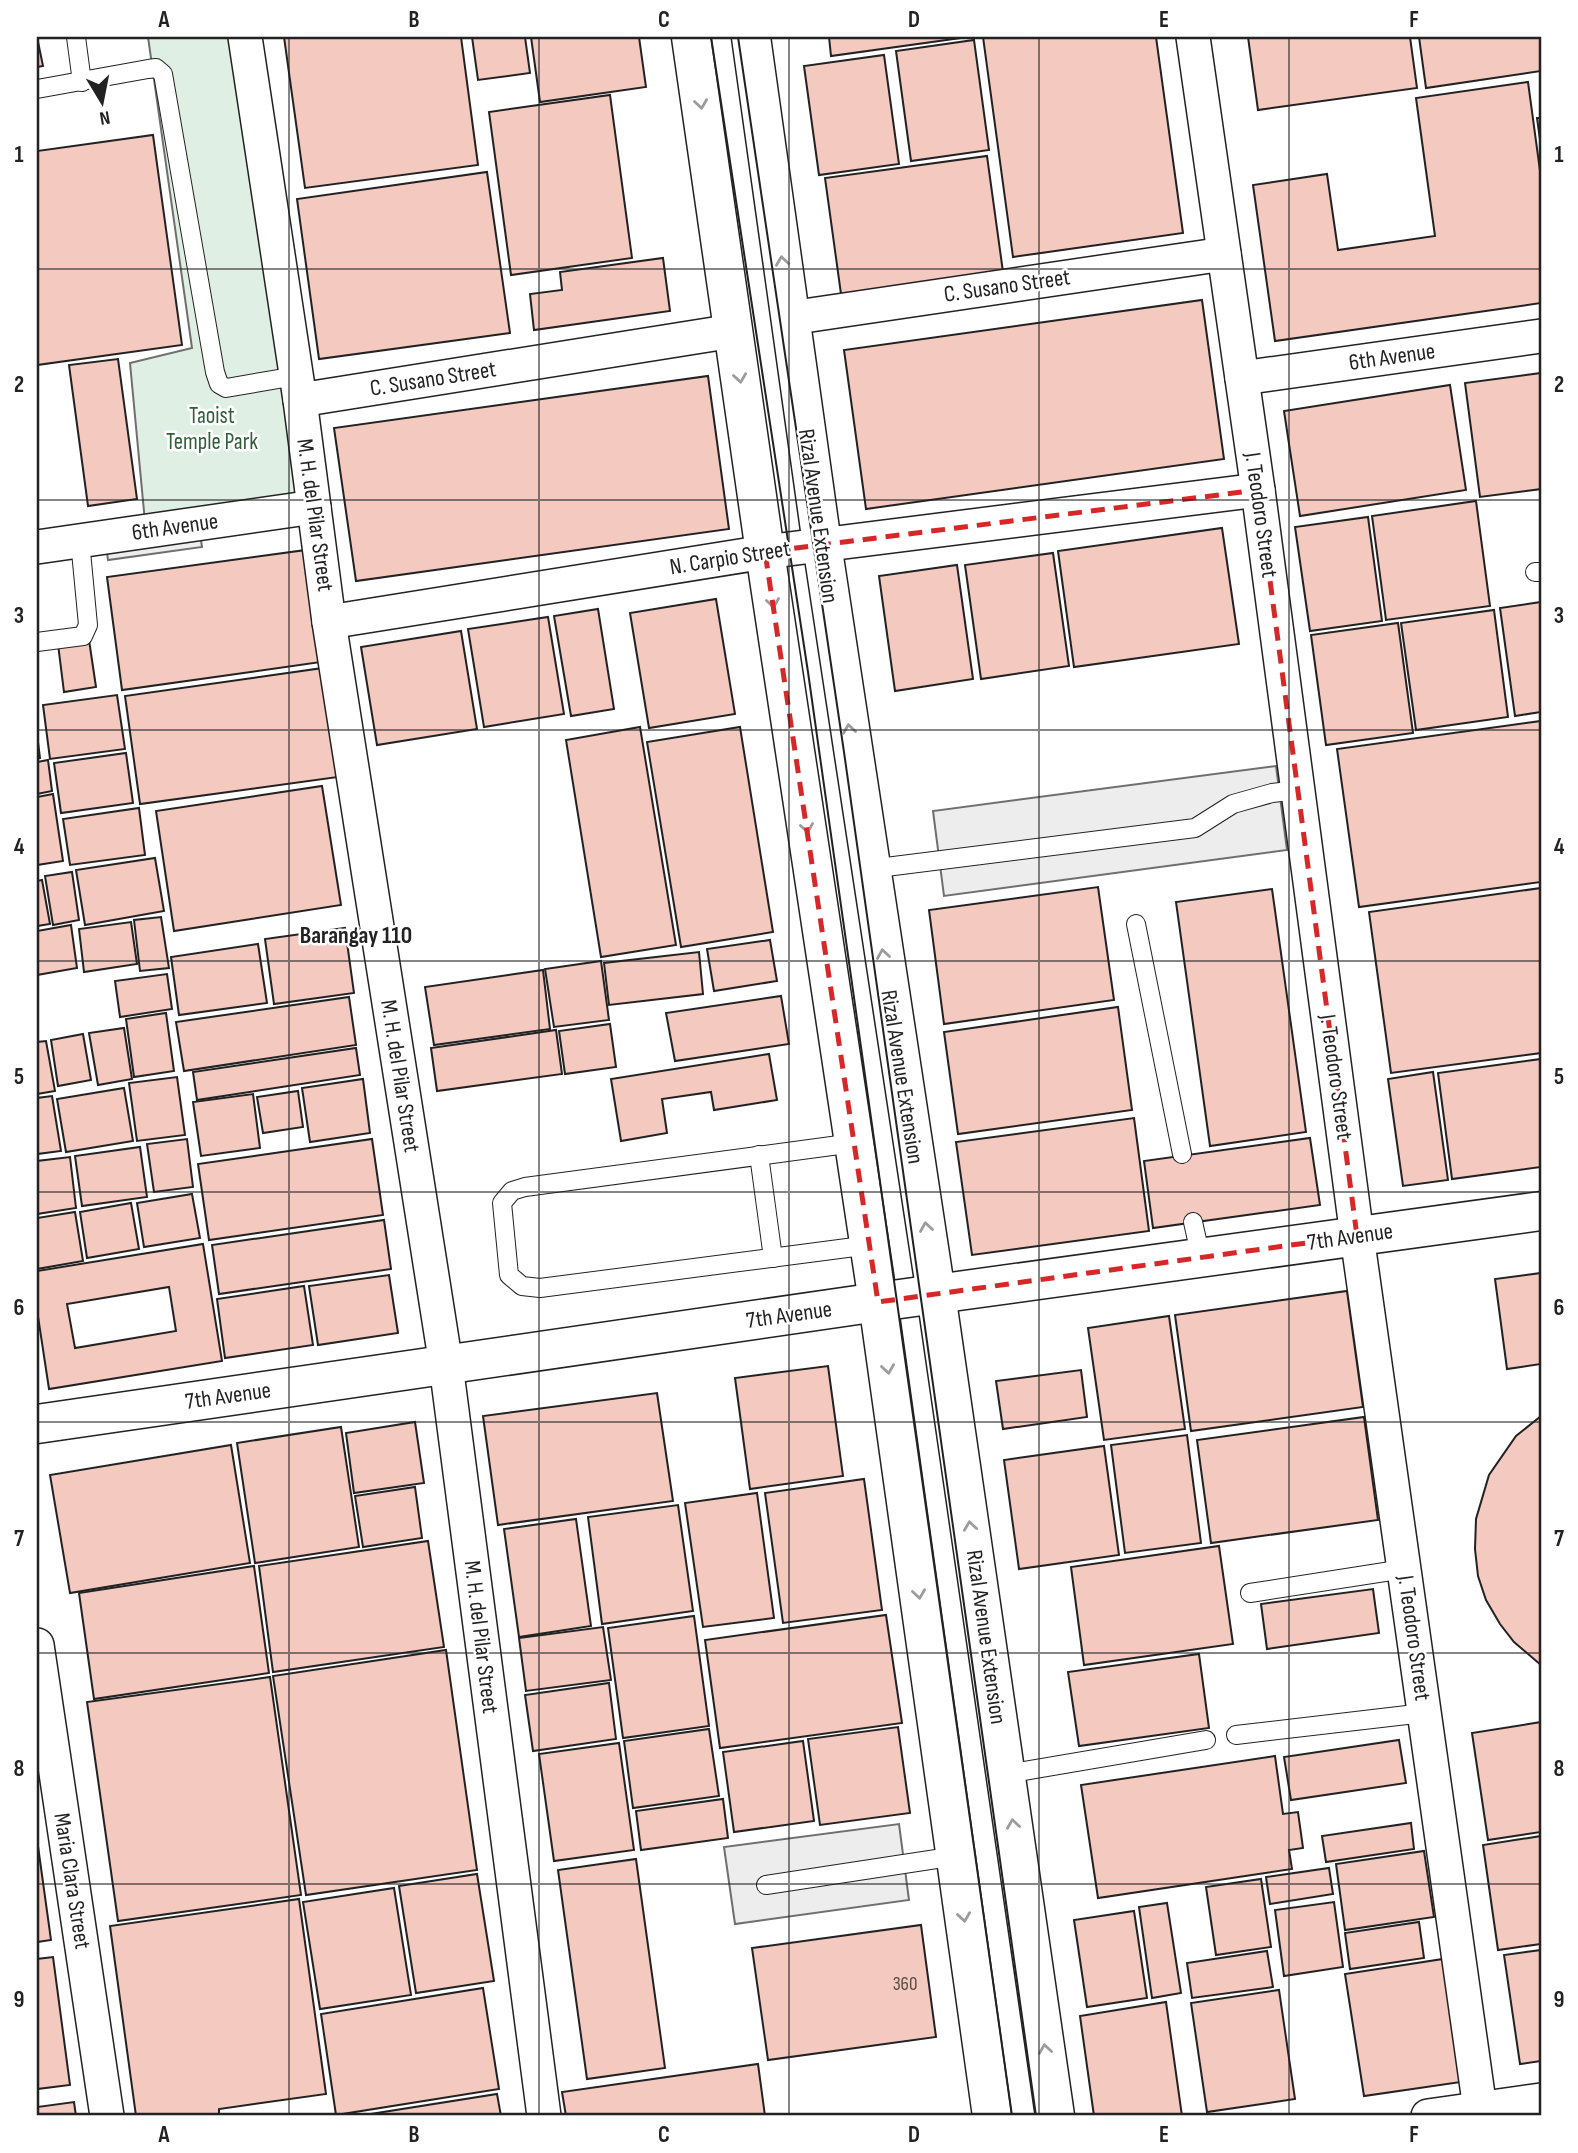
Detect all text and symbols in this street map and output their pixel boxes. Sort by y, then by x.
text: A [158,6,171,34]
text: B [409,6,420,34]
text: C [658,6,670,34]
text: D [908,6,920,34]
text: E [1159,6,1169,34]
text: F [1409,6,1419,34]
north arrow [66,66,136,136]
one-way arrow [693,98,708,110]
text: N [98,105,112,129]
text: 1 [14,141,24,169]
text: 1 [1554,141,1564,169]
one-way arrow [775,255,790,267]
street label: C. Susano Street [942,263,1072,309]
street label: 6th Avenue [1347,337,1437,377]
street label: C. Susano Street [368,355,498,403]
text: 2 [14,371,24,399]
text: 2 [1554,371,1564,399]
one-way arrow [732,372,747,384]
park label: Taoist Temple Park [166,402,258,456]
street label: Rizal Avenue Extension [792,427,844,605]
street label: M. H. del Pilar Street [290,437,340,593]
street label: J. Teodoro Street [1238,450,1284,579]
street label: 6th Avenue [130,507,220,547]
street label: N. Carpio Street [668,535,792,581]
one-way arrow [765,597,780,609]
text: 3 [14,602,24,630]
text: 3 [1554,602,1564,630]
one-way arrow [842,723,857,735]
one-way arrow [799,822,814,834]
text: 4 [14,833,25,861]
text: 4 [1554,833,1565,861]
district label: Barangay 110 [300,921,412,950]
one-way arrow [876,948,891,960]
street label: Rizal Avenue Extension [874,988,930,1166]
street label: M. H. del Pilar Street [374,998,426,1154]
street label: J. Teodoro Street [1313,1012,1359,1141]
text: 5 [14,1063,24,1091]
text: 5 [1554,1063,1564,1091]
street label: 7th Avenue [1305,1217,1395,1257]
one-way arrow [919,1221,934,1233]
text: 6 [14,1294,24,1322]
text: 6 [1554,1294,1564,1322]
street label: 7th Avenue [744,1295,834,1335]
one-way arrow [880,1363,895,1375]
street label: 7th Avenue [183,1376,273,1416]
one-way arrow [963,1520,978,1531]
text: 7 [14,1525,24,1553]
text: 7 [1554,1525,1564,1553]
street label: Rizal Avenue Extension [960,1548,1012,1726]
street label: M. H. del Pilar Street [458,1559,504,1715]
street label: J. Teodoro Street [1391,1573,1437,1702]
one-way arrow [912,1589,927,1600]
text: 8 [14,1755,25,1783]
text: 8 [1554,1755,1565,1783]
street label: Maria Clara Street [47,1811,97,1951]
one-way arrow [1006,1818,1021,1829]
one-way arrow [957,1911,972,1923]
house number: 360 [893,1973,917,1996]
text: 9 [14,1986,24,2014]
text: 9 [1554,1986,1564,2014]
one-way arrow [1038,2043,1053,2055]
text: A [158,2121,171,2149]
text: B [409,2121,420,2149]
text: C [658,2121,670,2149]
text: D [908,2121,920,2149]
text: E [1159,2121,1169,2149]
text: F [1409,2121,1419,2149]

